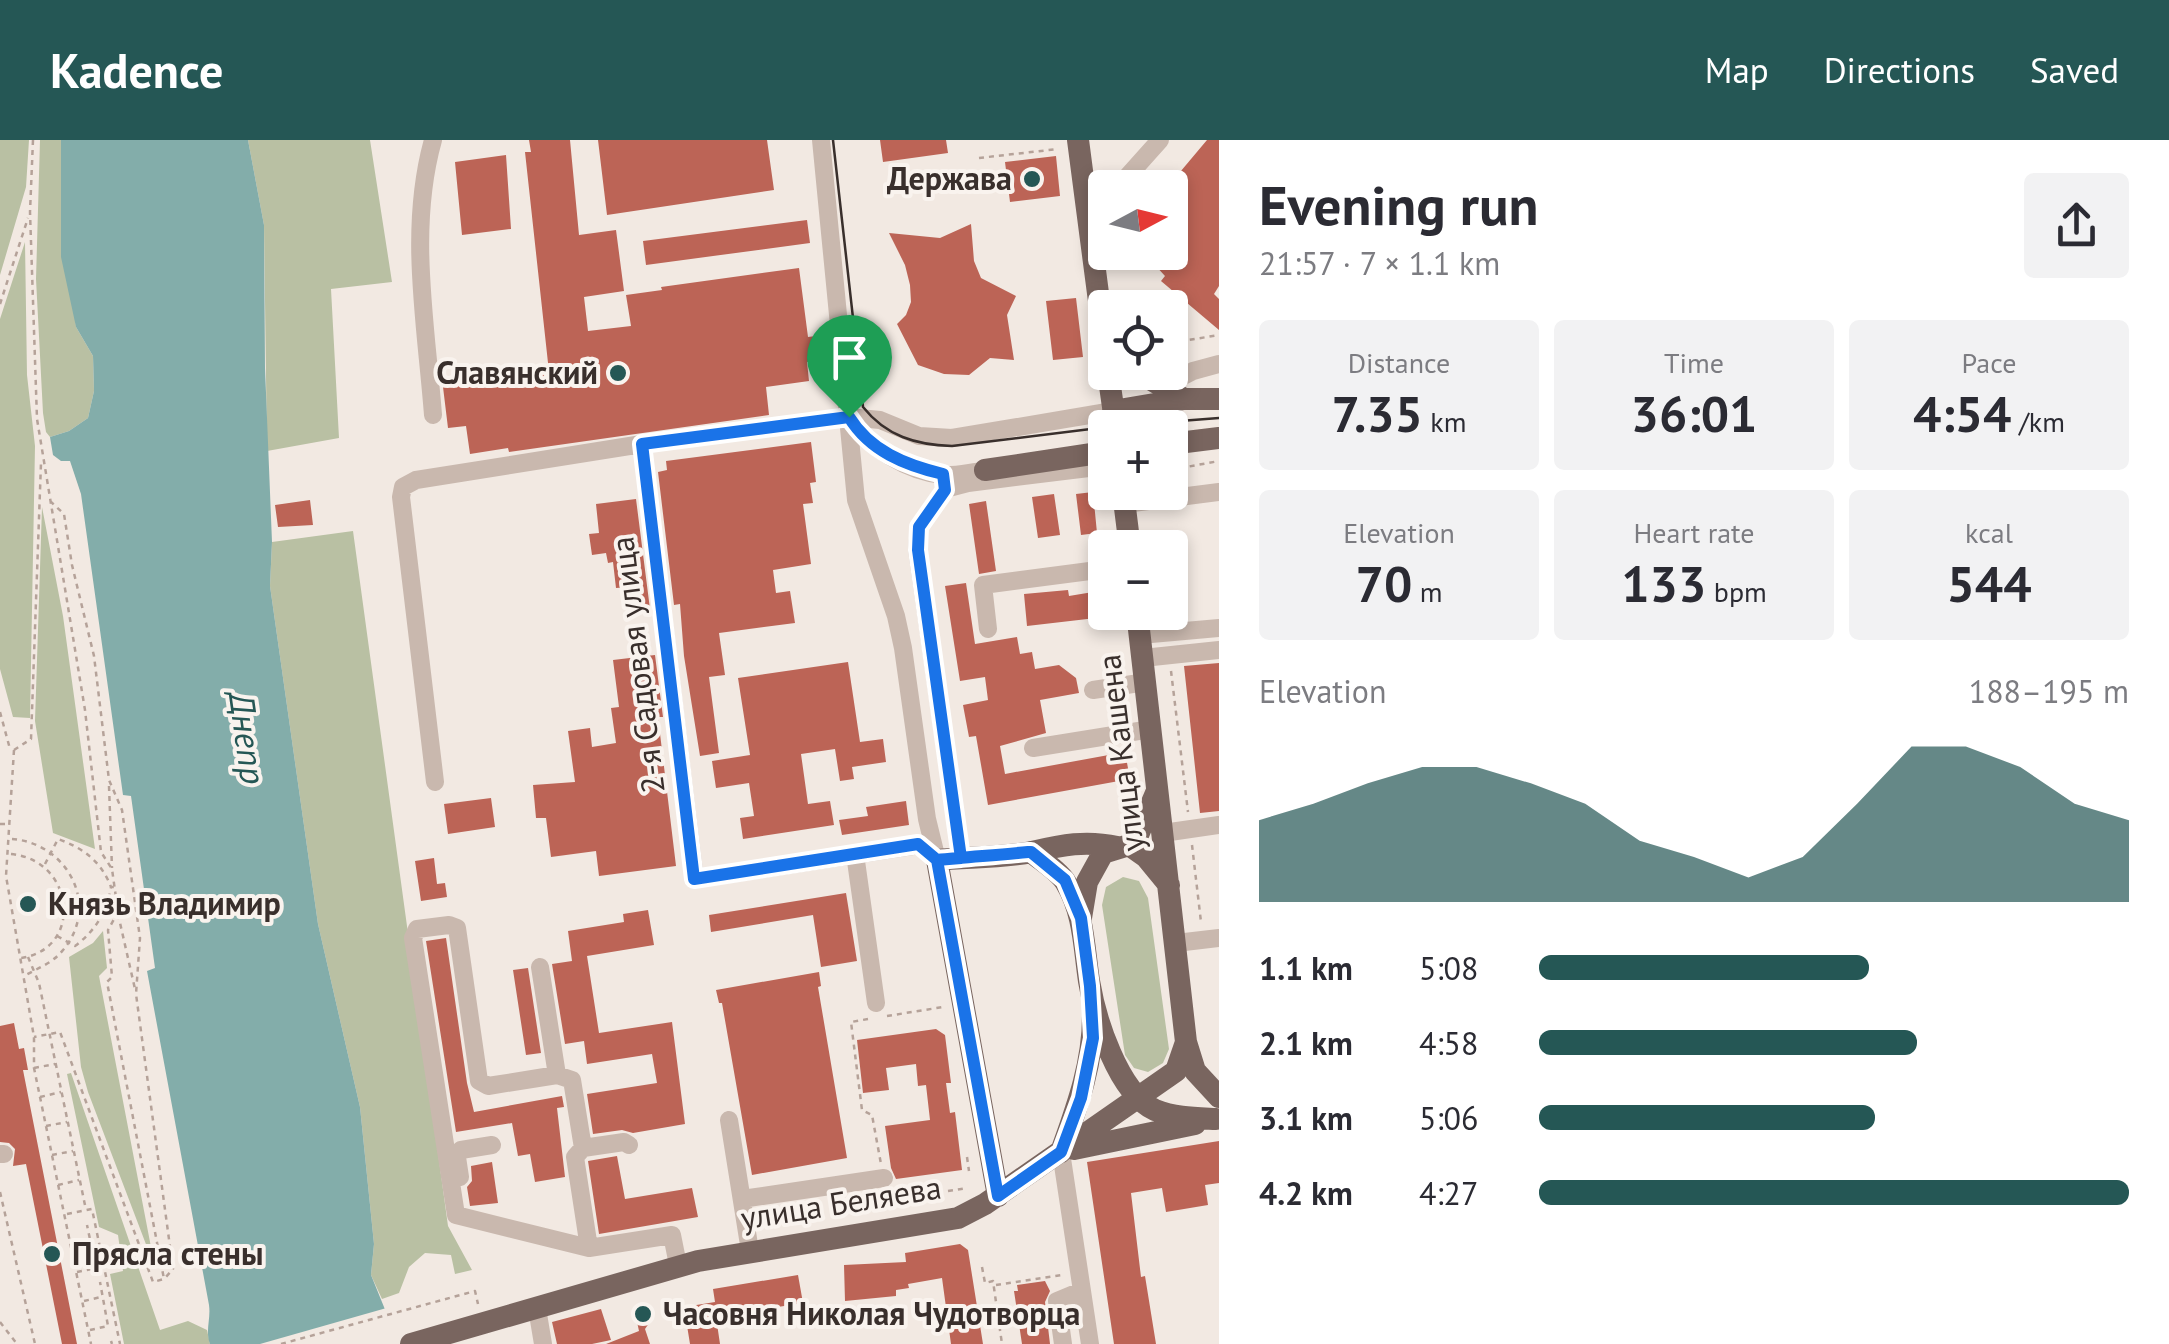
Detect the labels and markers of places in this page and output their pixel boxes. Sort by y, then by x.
place label: Держава [887,157,1012,199]
marker: Держава [1021,168,1043,190]
pin [807,315,892,418]
place label: Славянский [436,351,598,393]
marker: Славянский [607,362,629,384]
place label: Князь Владимир [48,882,281,924]
marker: Князь Владимир [17,893,39,915]
place label: Прясла стены [72,1232,264,1274]
marker: Прясла стены [41,1243,63,1265]
place label: Часовня Николая Чудотворца [663,1292,1080,1334]
marker: Часовня Николая Чудотворца [632,1303,654,1325]

